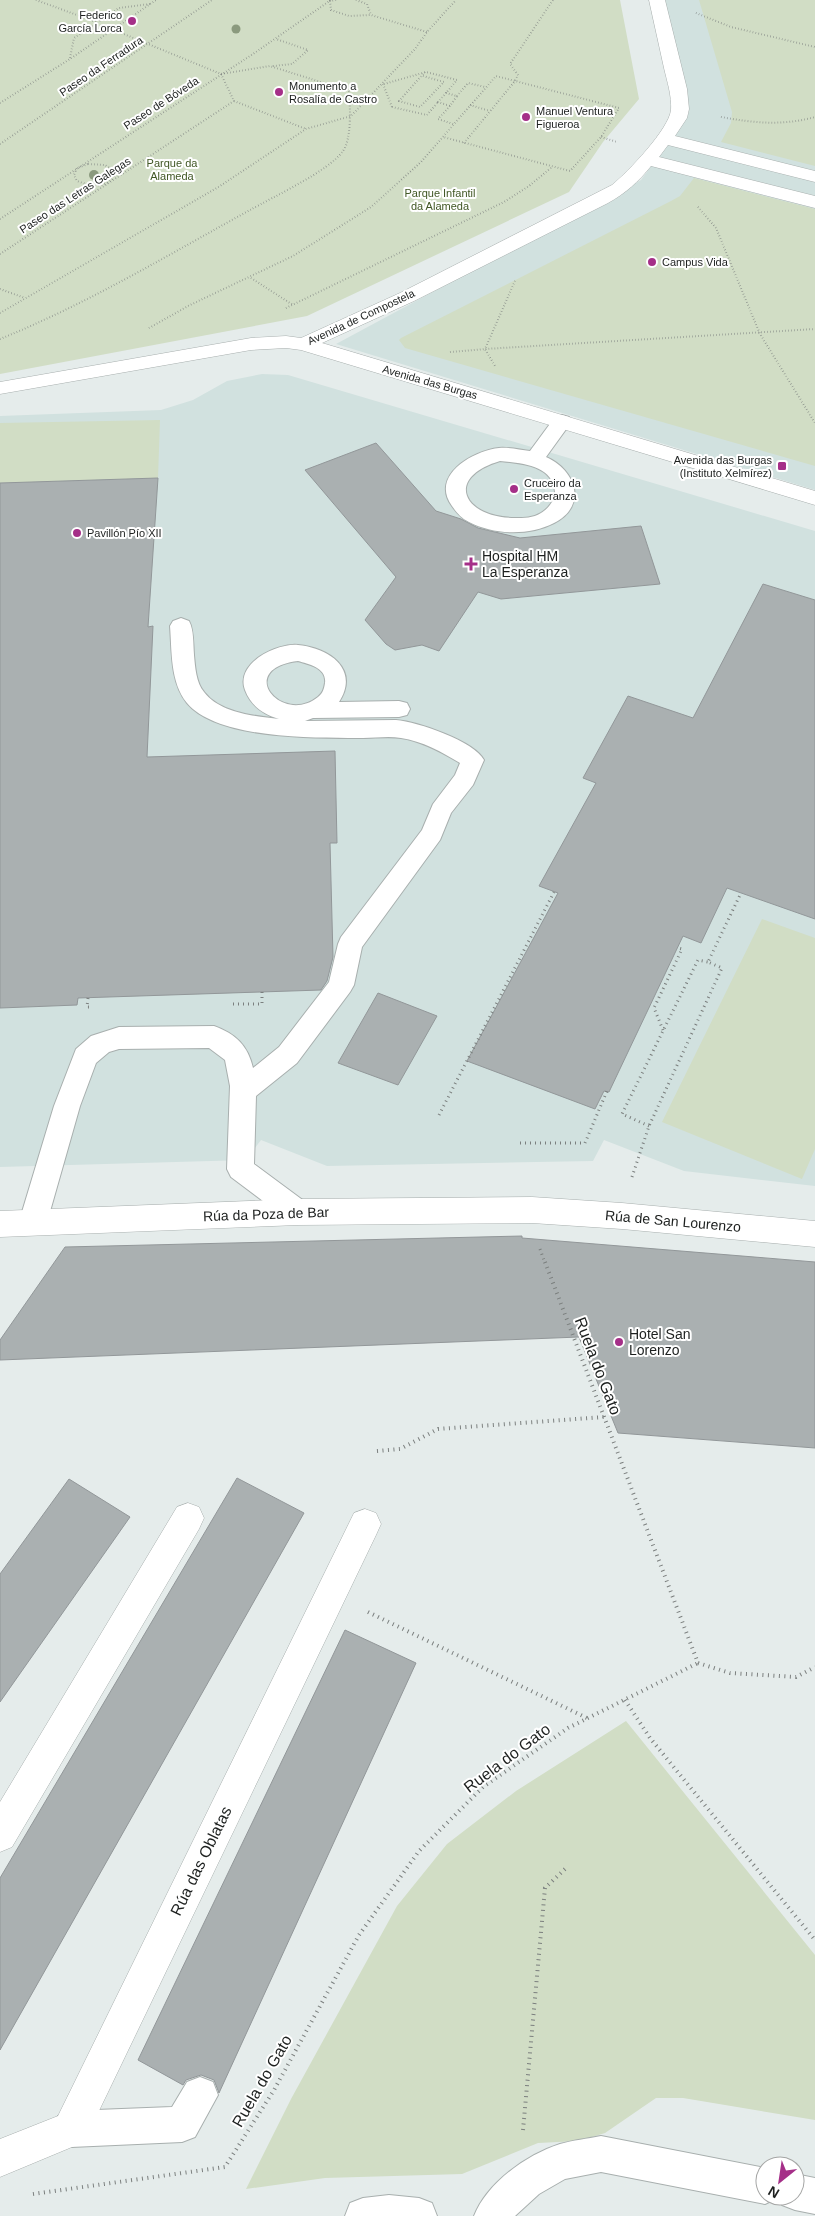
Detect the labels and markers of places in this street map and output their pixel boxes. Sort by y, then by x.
place label: Federico García Lorca [58,9,123,34]
marker: Federico García Lorca [126,15,138,27]
place label: Monumento a Rosalía de Castro [289,80,377,105]
marker: Monumento a Rosalía de Castro [273,86,285,98]
place label: Manuel Ventura Figueroa [536,105,614,130]
marker: Manuel Ventura Figueroa [520,111,532,123]
marker: Campus Vida [646,256,658,268]
place label: Campus Vida [662,256,729,268]
place label: Avenida das Burgas (Instituto Xelmírez) [674,454,772,479]
marker: Avenida das Burgas (Instituto Xelmírez) [776,460,788,472]
place label: Cruceiro da Esperanza [524,477,582,502]
marker: Cruceiro da Esperanza [508,483,520,495]
marker: Pavillón Pío XII [71,527,83,539]
place label: Pavillón Pío XII [87,527,162,539]
place label: Hospital HM La Esperanza [482,548,569,580]
marker: Hospital HM La Esperanza [464,557,478,571]
place label: Hotel San Lorenzo [629,1326,690,1358]
marker: Hotel San Lorenzo [613,1336,625,1348]

